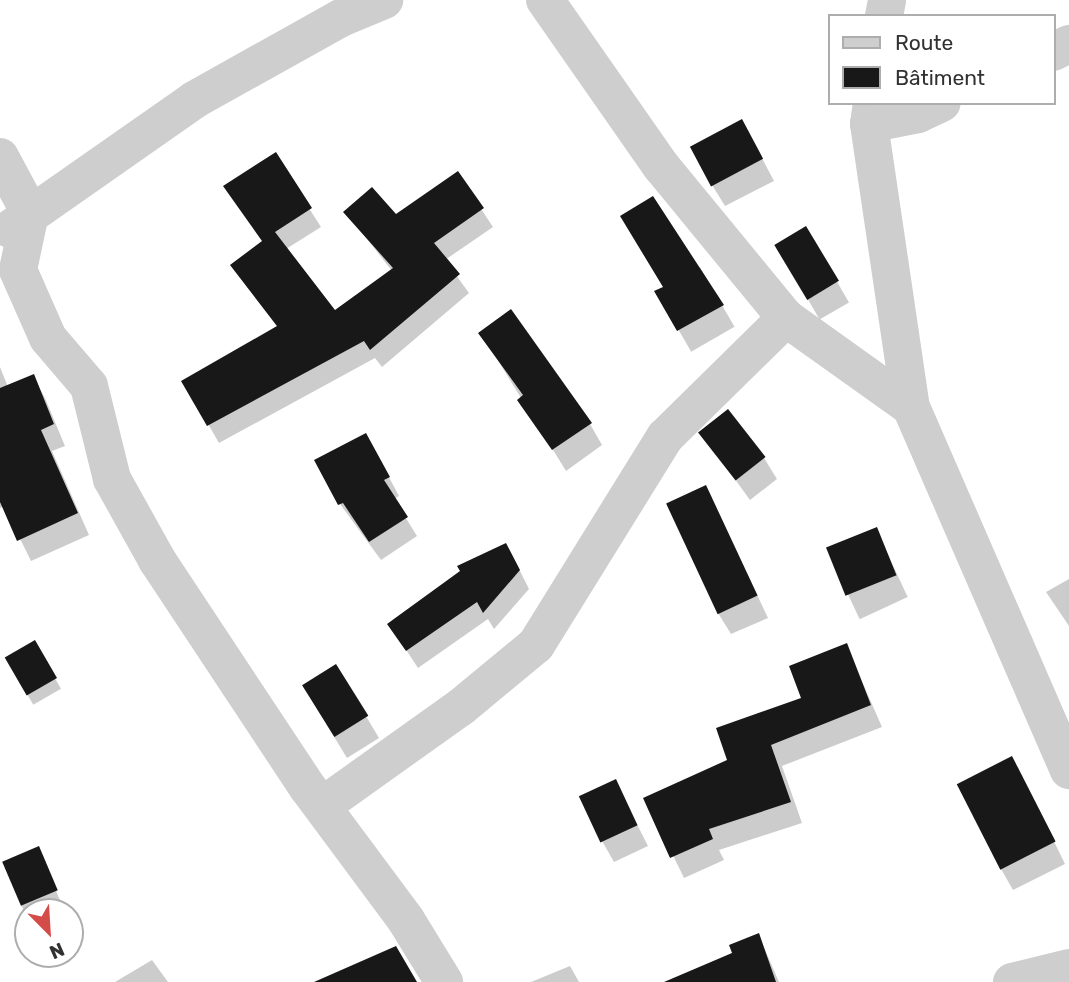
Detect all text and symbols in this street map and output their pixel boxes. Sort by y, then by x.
legend [828,14,1055,105]
text: Route [895,30,953,55]
text: Bâtiment [895,65,985,90]
north arrow [14,898,84,968]
text: N [46,938,68,964]

